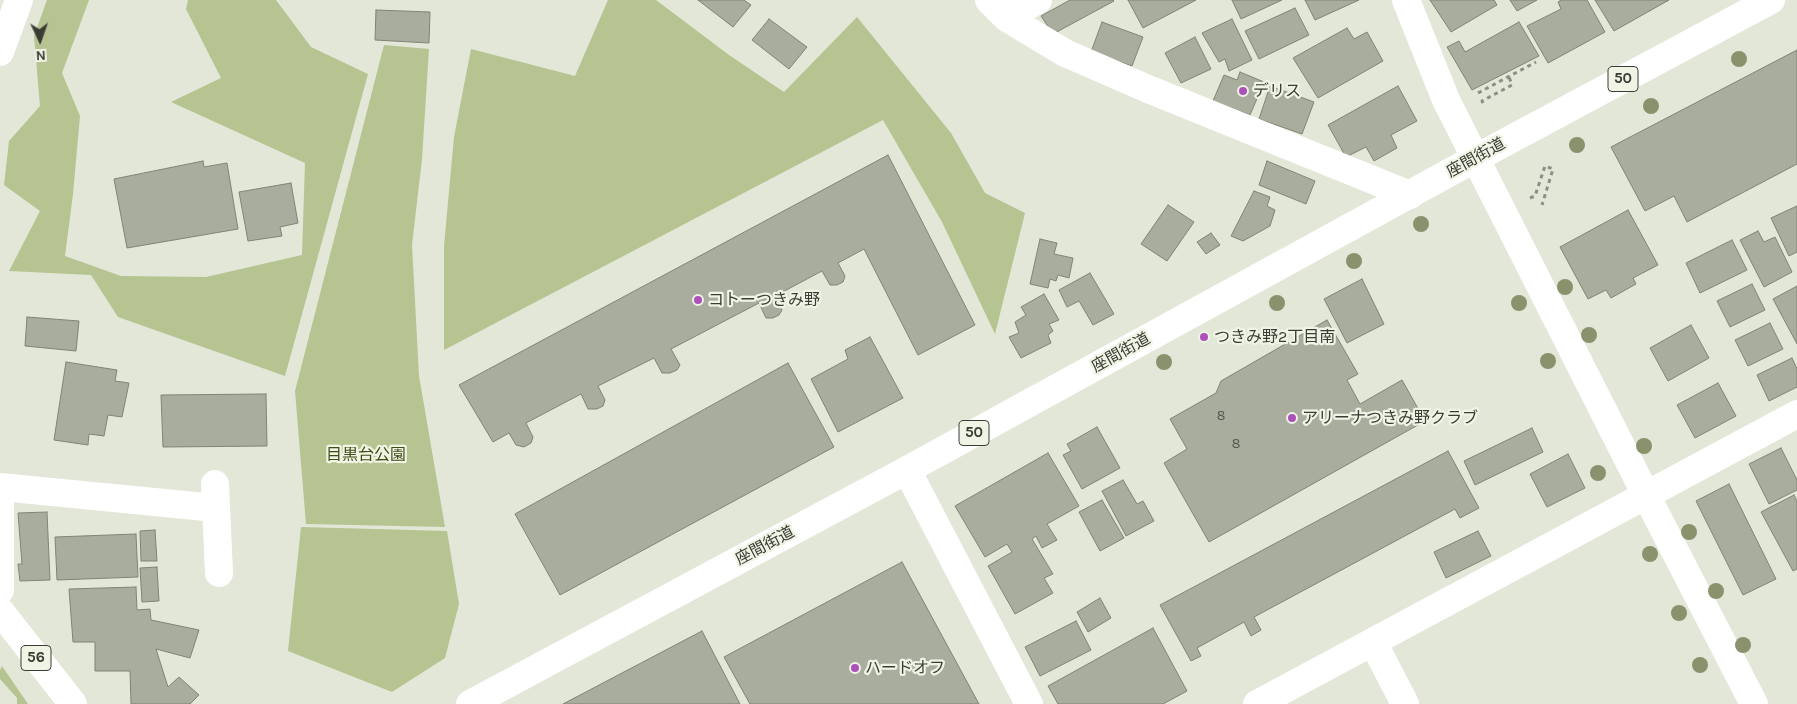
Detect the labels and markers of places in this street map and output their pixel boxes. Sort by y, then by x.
place label: デリス [1253,81,1301,101]
marker: デリス [1237,85,1249,97]
place label: コトーつきみ野 [708,290,820,310]
marker: コトーつきみ野 [692,294,704,306]
place label: つきみ野2丁目南 [1214,327,1335,347]
marker: つきみ野2丁目南 [1198,331,1210,343]
place label: アリーナつきみ野クラブ [1302,408,1478,428]
marker: アリーナつきみ野クラブ [1286,412,1298,424]
place label: ハードオフ [865,658,945,678]
marker: ハードオフ [849,662,861,674]

